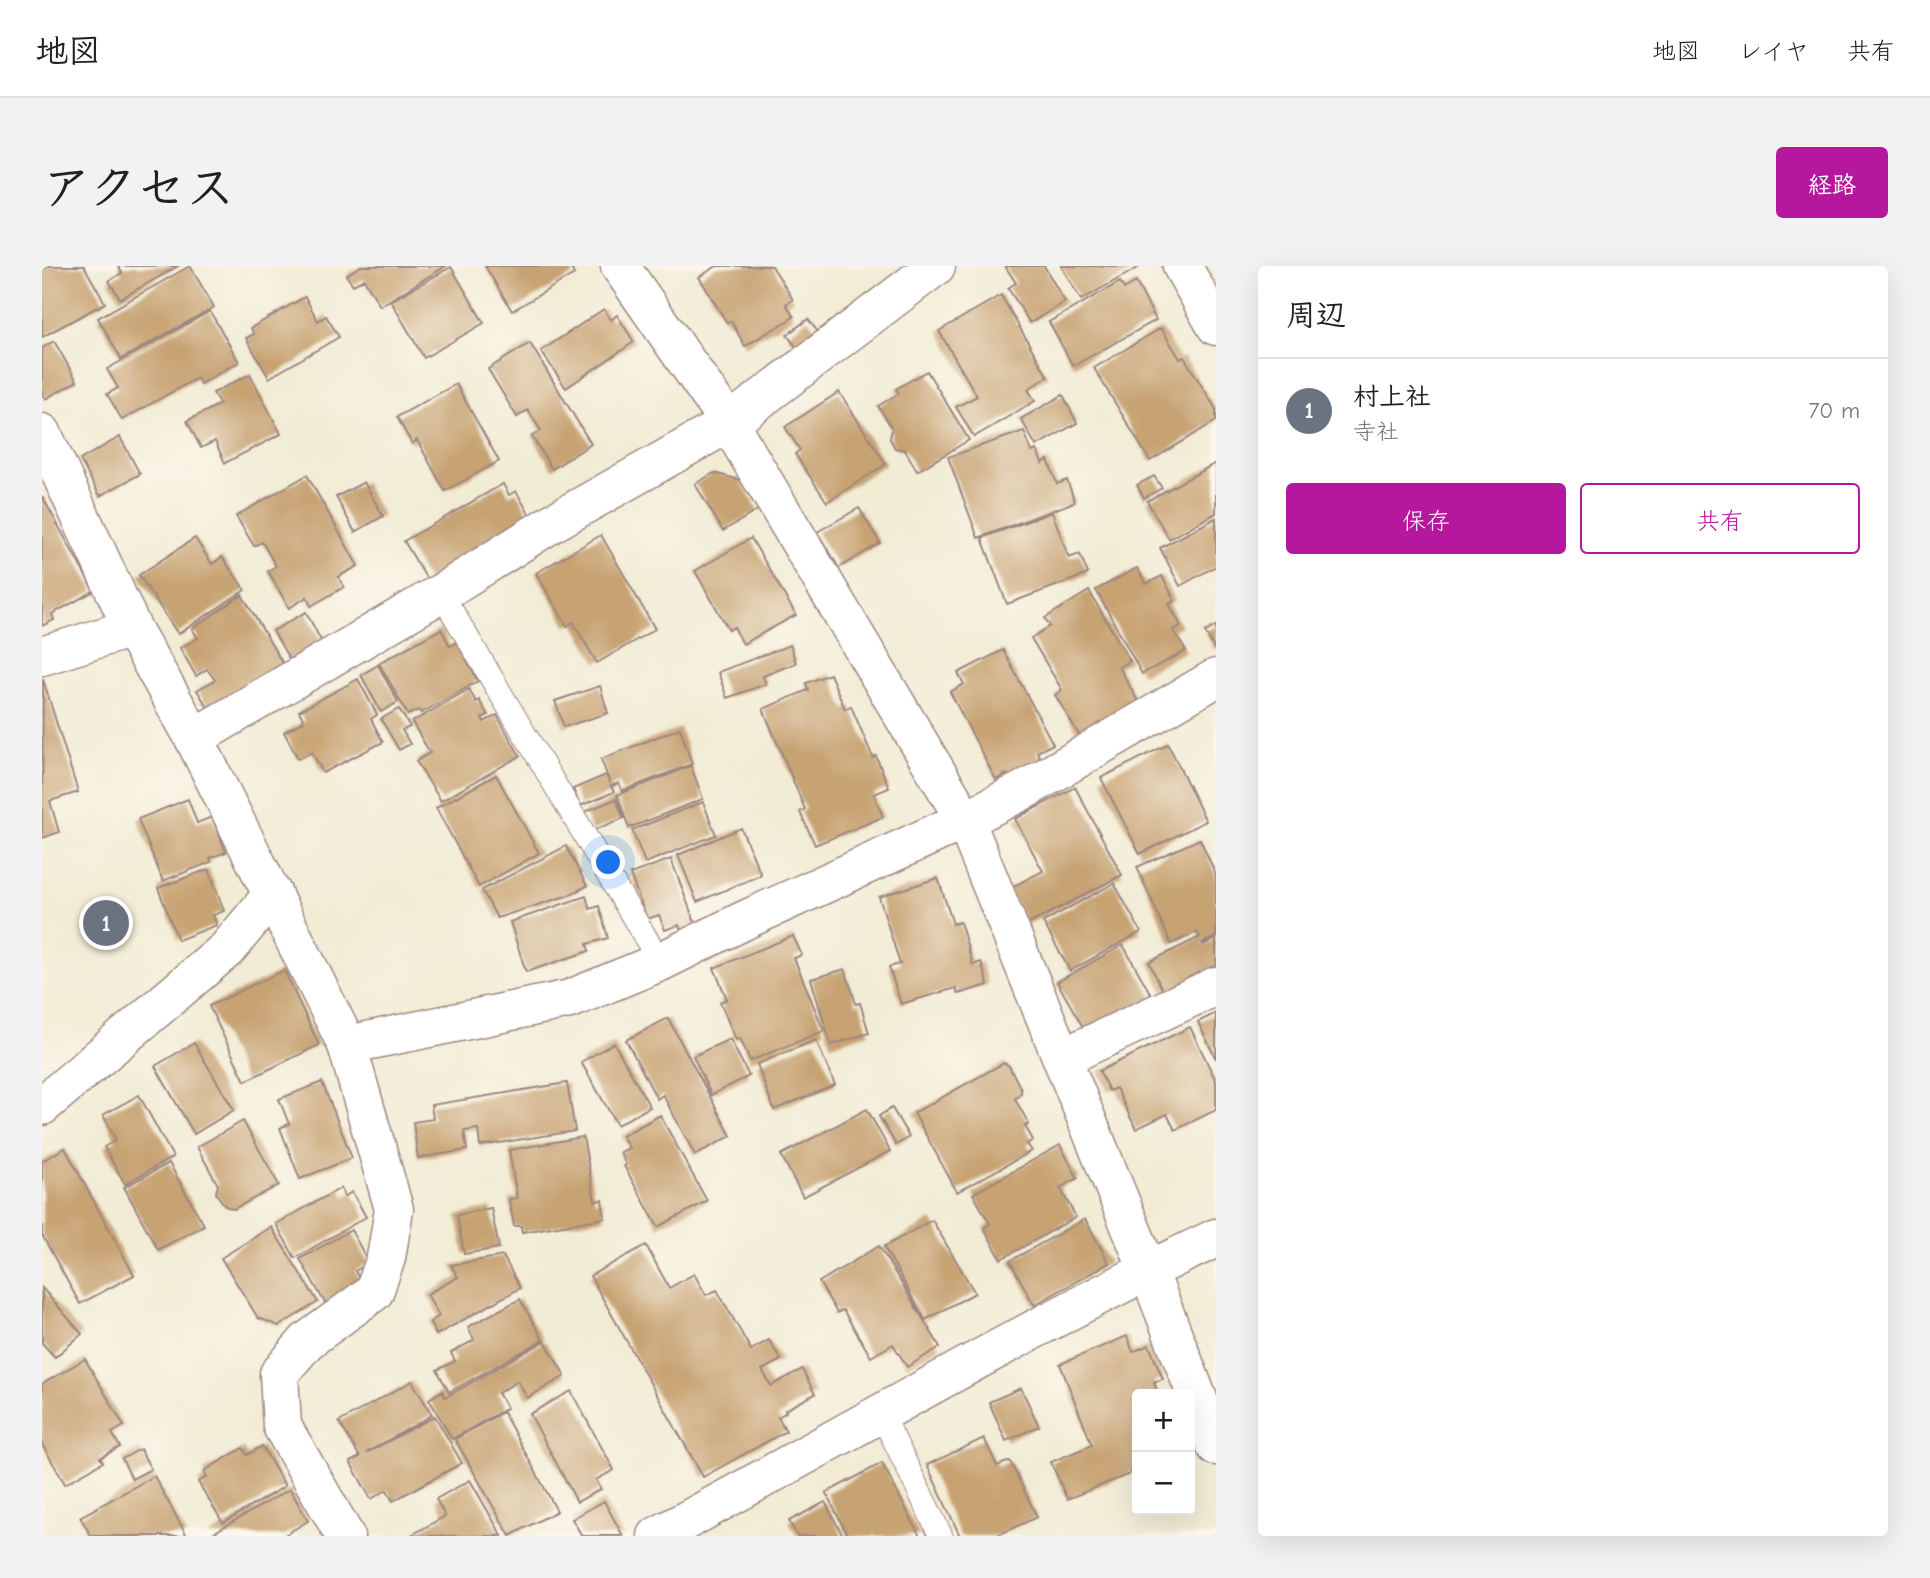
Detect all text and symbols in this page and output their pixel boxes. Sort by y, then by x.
text: 地図 [35,32,101,70]
text: 地図 [1652,37,1700,65]
text: レイヤ [1738,37,1809,65]
text: 共有 [1847,37,1895,65]
button: 経路 [1776,147,1888,218]
text: アクセス [42,160,235,216]
text: 周辺 [1286,298,1346,333]
text: 村上社 [1353,382,1431,412]
text: 1 [1304,397,1314,424]
text: 70 m [1808,397,1860,424]
text: 寺社 [1353,418,1399,445]
button: 保存 [1286,483,1566,554]
button: 共有 [1580,483,1860,554]
your location [591,845,625,879]
pin: 1 [83,897,129,949]
map controls [1132,1389,1195,1515]
button: + [1132,1389,1195,1452]
button: − [1132,1452,1195,1515]

